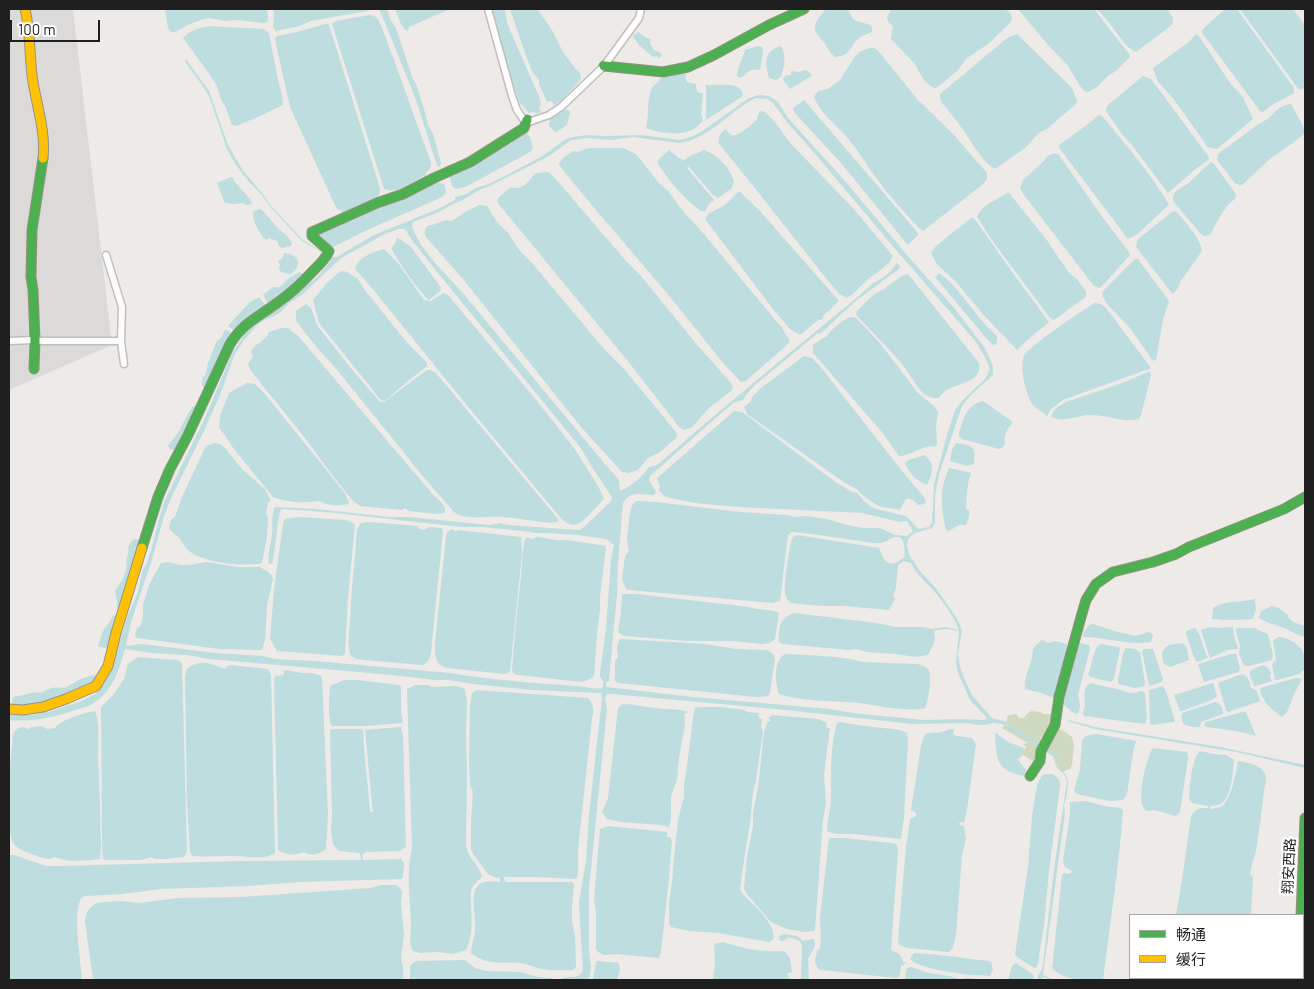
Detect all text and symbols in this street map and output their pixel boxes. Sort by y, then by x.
scale bar [12,10,102,42]
text: 100 m [18,20,56,38]
street label: 翔安西路 [1279,838,1299,894]
legend [1129,914,1304,979]
text: 畅通 [1176,925,1206,943]
text: 缓行 [1176,950,1206,968]

